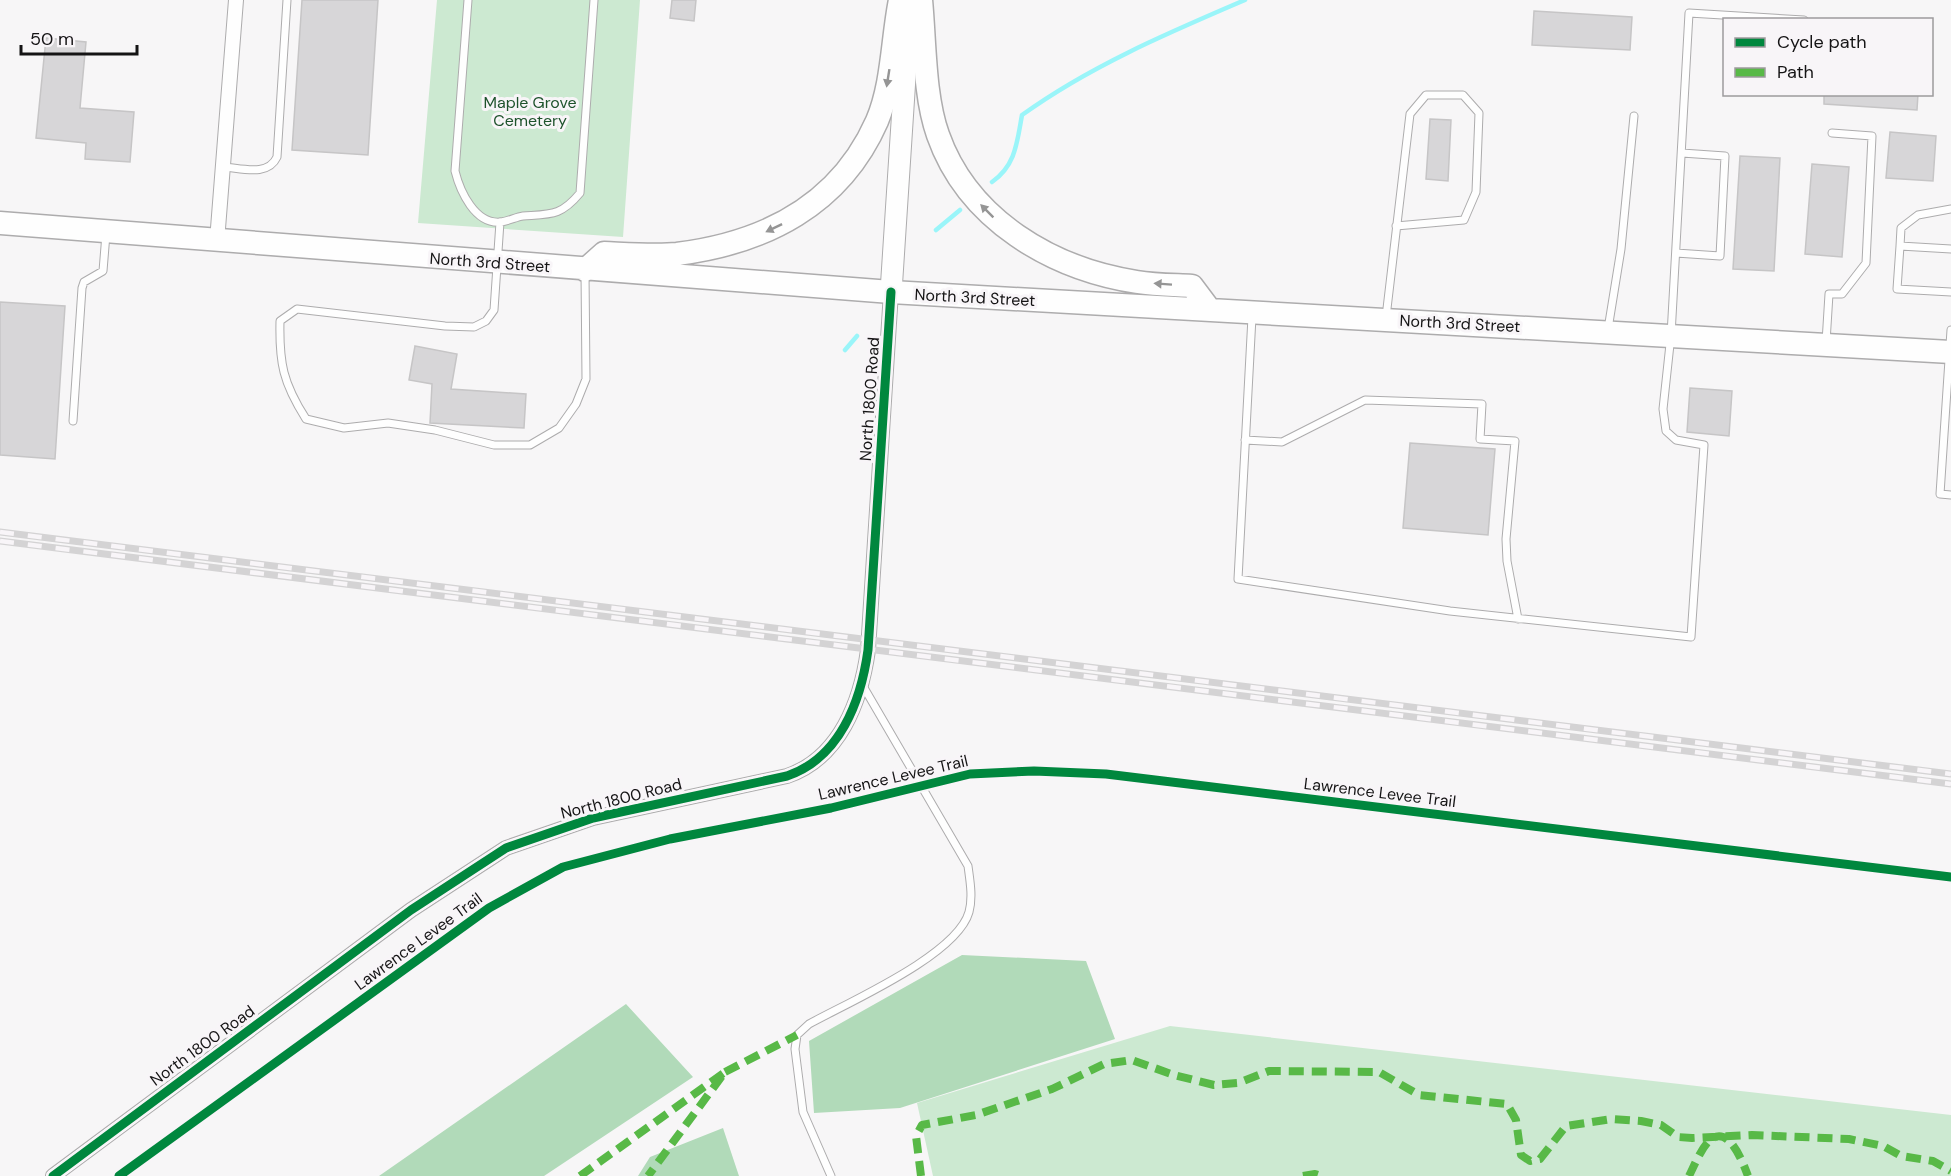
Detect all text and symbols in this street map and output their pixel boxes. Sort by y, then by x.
scale bar [21,18,136,56]
legend [1723,18,1933,96]
text: 50 m [30,27,74,51]
text: Cycle path [1777,30,1867,54]
text: Path [1777,60,1814,84]
one-way arrow [884,69,893,88]
park label: Maple Grove Cemetery [483,92,577,131]
one-way arrow [980,205,994,219]
one-way arrow [766,223,783,232]
street label: North 3rd Street [429,248,551,277]
one-way arrow [1154,280,1173,289]
street label: North 3rd Street [914,284,1036,311]
street label: North 3rd Street [1399,310,1521,337]
street label: North 1800 Road [855,336,884,462]
street label: Lawrence Levee Trail [816,750,970,805]
street label: North 1800 Road [558,773,684,824]
street label: Lawrence Levee Trail [1303,773,1457,812]
street label: Lawrence Levee Trail [350,888,486,995]
street label: North 1800 Road [146,1000,259,1090]

